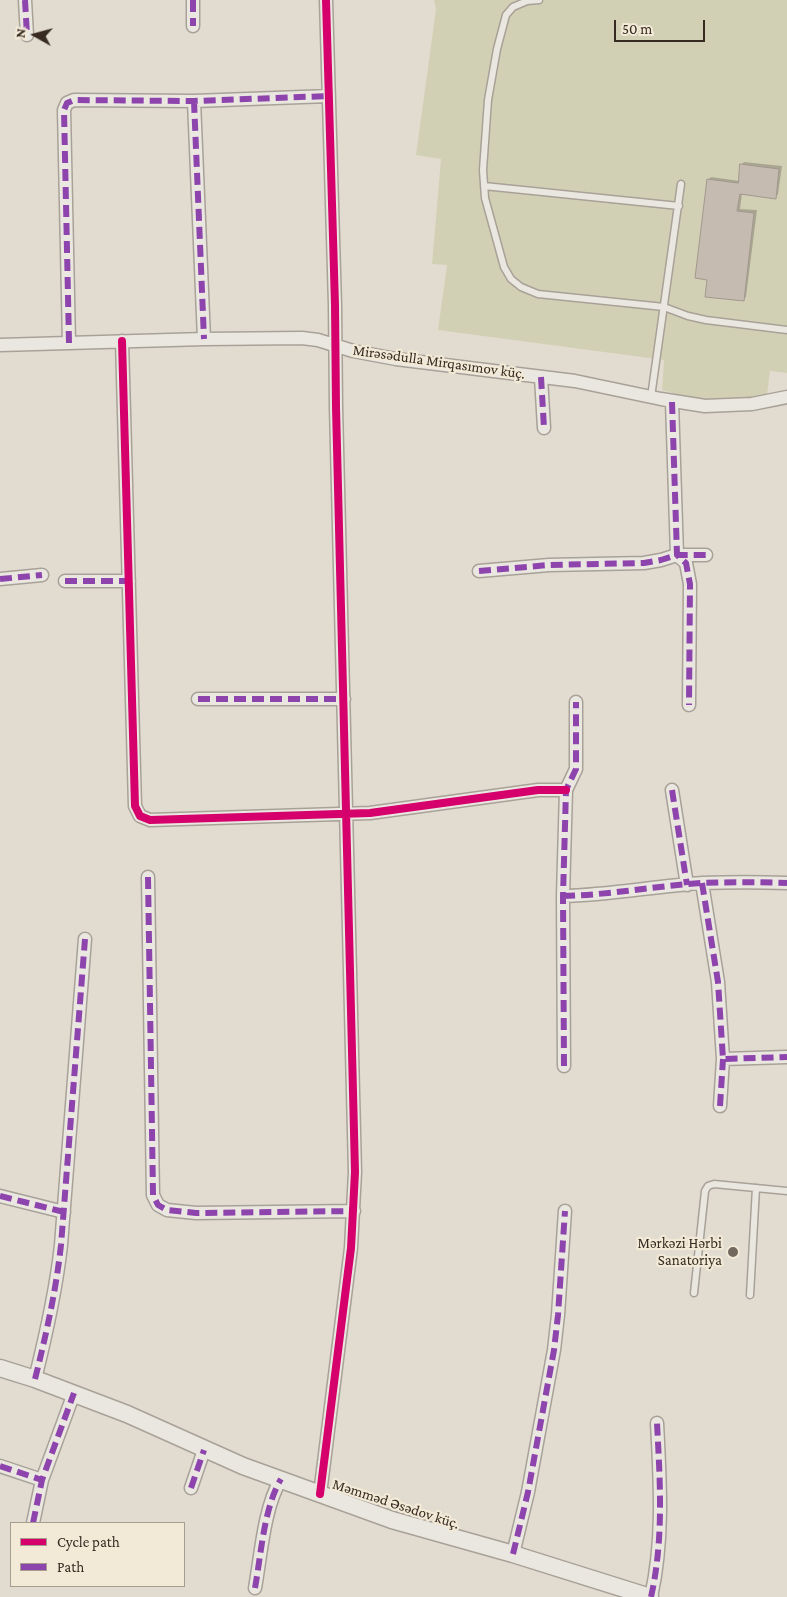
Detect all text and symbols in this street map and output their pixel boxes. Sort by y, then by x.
north arrow [10,10,60,60]
scale bar [617,10,708,42]
text: 50 m [622,21,652,37]
text: N [12,27,29,39]
street label: Mirəsədulla Mirqasımov küç. [352,341,526,383]
place label: Mərkəzi Hərbi Sanatoriya [637,1234,722,1269]
marker: Mərkəzi Hərbi Sanatoriya [726,1245,740,1259]
street label: Məmməd Əsədov küç. [330,1475,462,1533]
legend [10,1522,185,1587]
text: Cycle path [57,1534,120,1550]
text: Path [57,1559,84,1575]

